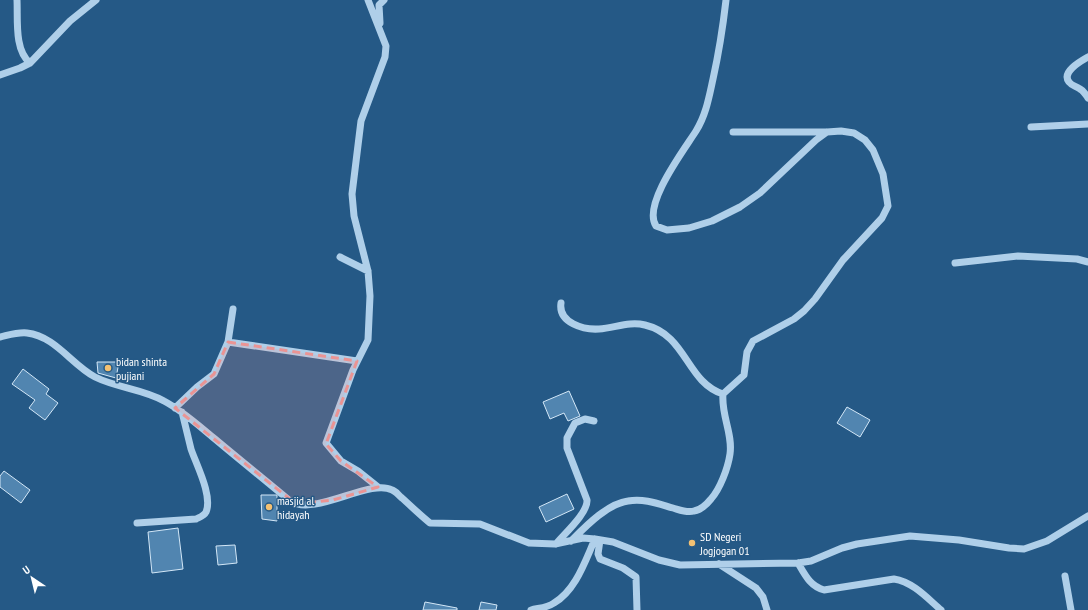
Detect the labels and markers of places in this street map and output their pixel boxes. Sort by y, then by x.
place label: bidan shinta pujiani [116,354,167,383]
marker: bidan shinta pujiani [103,363,113,373]
place label: masjid al hidayah [277,493,314,522]
marker: masjid al hidayah [264,502,274,512]
place label: SD Negeri Jogjogan 01 [699,529,750,558]
marker: SD Negeri Jogjogan 01 [687,538,697,548]

